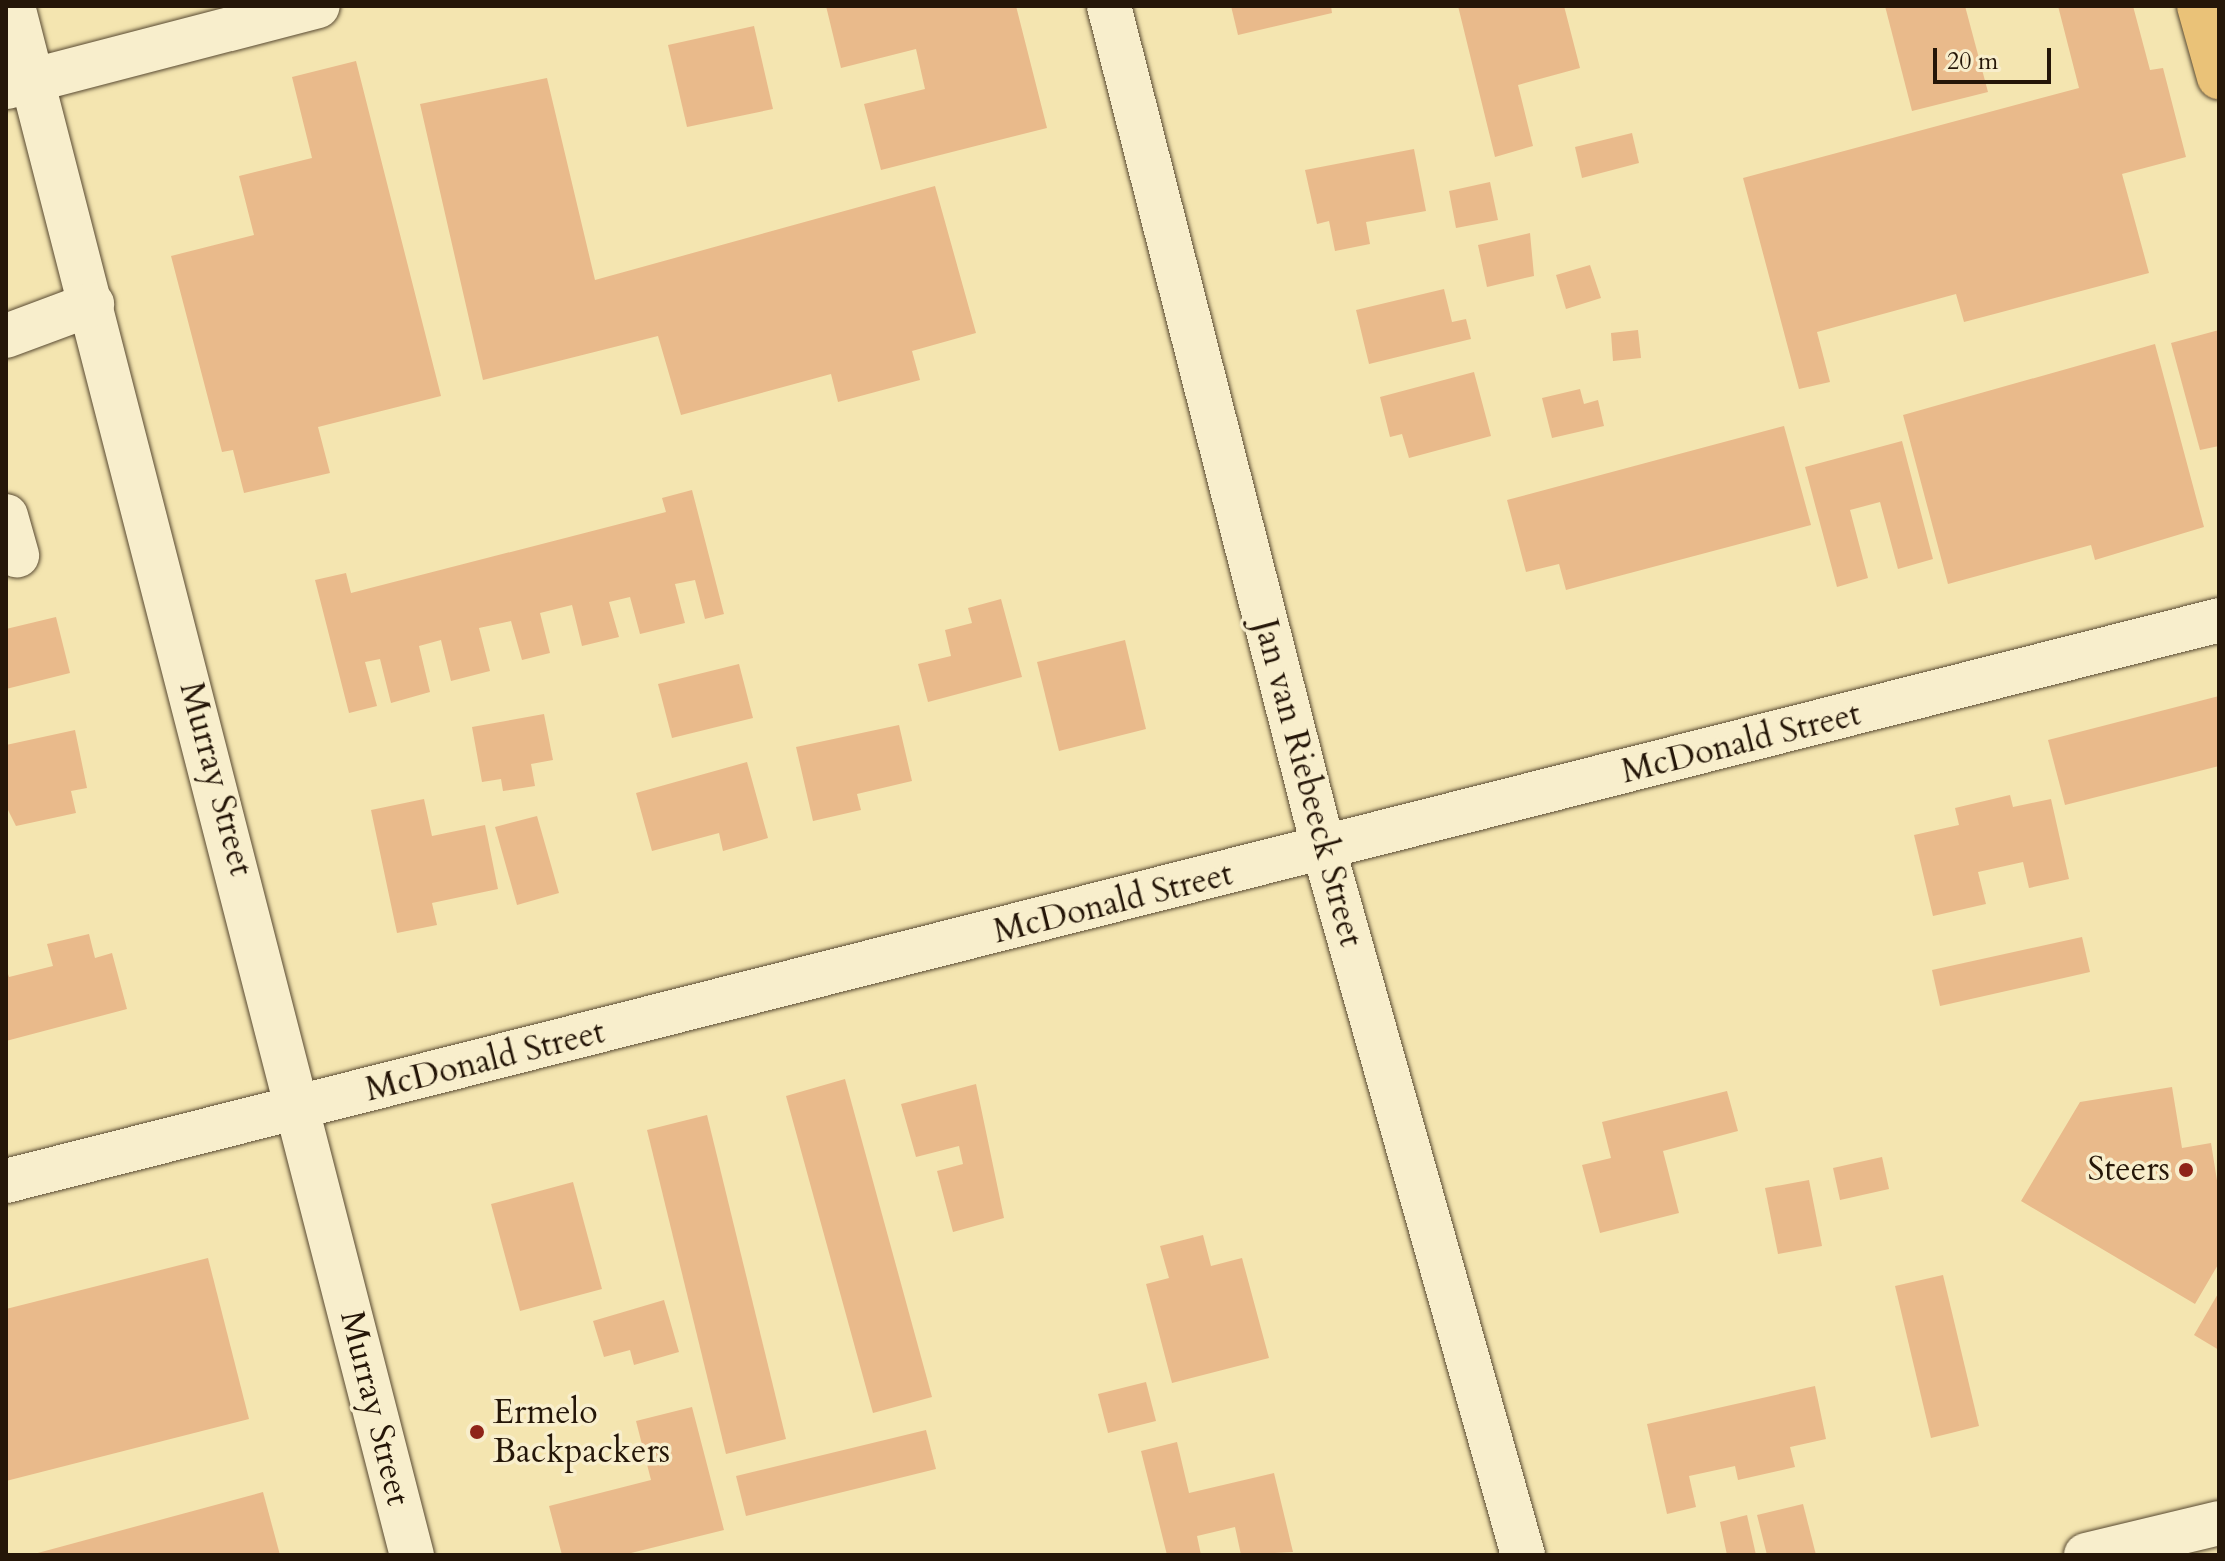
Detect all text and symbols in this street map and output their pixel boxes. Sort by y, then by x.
scale bar [1937,32,2055,82]
text: 20 m [1947,45,1998,78]
street label: Jan van Riebeeck Street [1245,615,1371,951]
street label: Murray Street [171,678,261,880]
street label: McDonald Street [1617,694,1865,792]
street label: McDonald Street [989,854,1237,952]
street label: McDonald Street [361,1012,609,1110]
place label: Steers [2088,1150,2170,1190]
marker: Steers [2177,1161,2195,1179]
street label: Murray Street [331,1306,419,1510]
place label: Ermelo Backpackers [493,1392,670,1472]
marker: Ermelo Backpackers [468,1423,486,1441]

